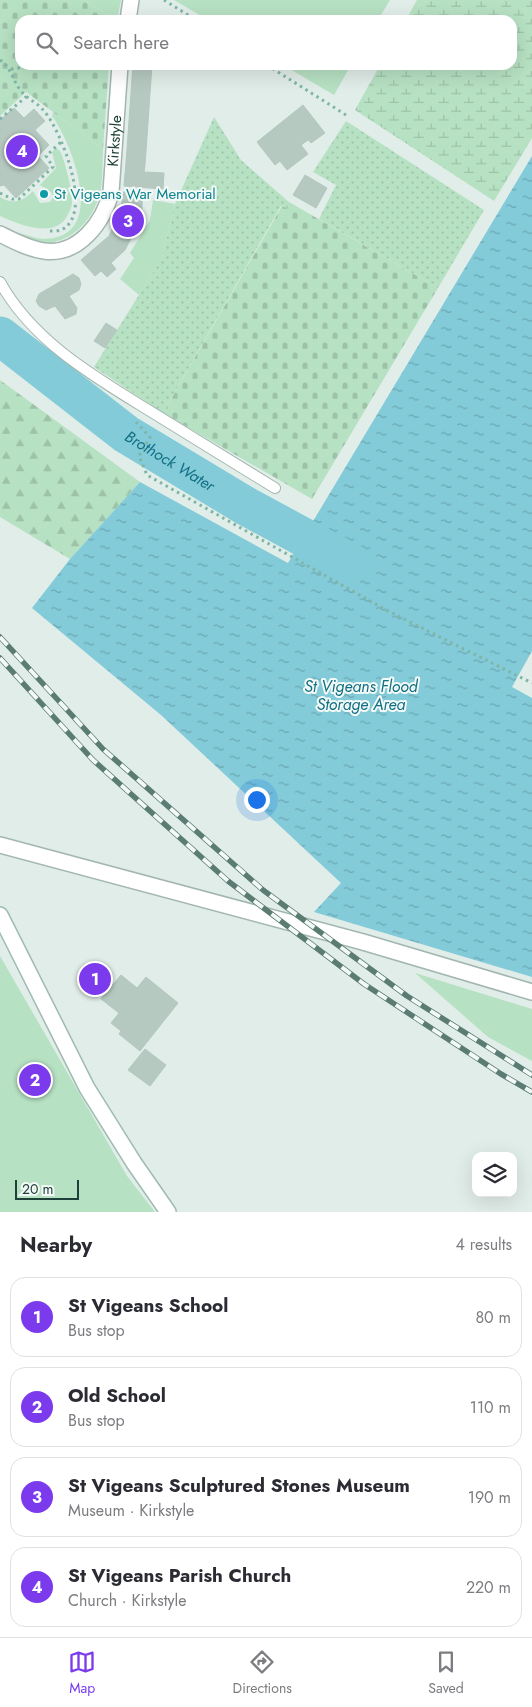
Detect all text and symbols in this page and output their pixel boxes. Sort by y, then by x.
search box [15,15,517,70]
icon: search [33,29,61,57]
text: Search here [73,29,169,56]
street label: Kirkstyle [102,114,127,168]
pin: 4 [6,132,38,170]
place label: St Vigeans War Memorial [54,183,216,205]
marker: St Vigeans War Memorial [38,188,50,200]
pin: 3 [112,202,144,240]
water label: Brothock Water [121,424,221,497]
water label: St Vigeans Flood Storage Area [304,675,419,716]
your location [244,787,270,813]
pin: 1 [79,960,111,998]
pin: 2 [19,1061,51,1099]
map controls [472,1152,517,1197]
button: layers [472,1152,517,1197]
scale bar [15,1177,79,1200]
text: 20 m [22,1179,54,1199]
text: Nearby [20,1230,92,1260]
text: 4 results [456,1233,512,1256]
text: St Vigeans School [68,1292,228,1319]
text: 1 [33,1306,41,1329]
text: 80 m [475,1306,511,1329]
text: Bus stop [68,1319,125,1342]
text: Old School [68,1382,166,1409]
text: 2 [32,1396,42,1419]
text: 110 m [470,1396,511,1419]
text: Bus stop [68,1409,125,1432]
text: St Vigeans Sculptured Stones Museum [68,1472,410,1499]
text: 3 [32,1486,42,1509]
text: 190 m [468,1486,511,1509]
text: Museum · Kirkstyle [68,1499,194,1522]
text: St Vigeans Parish Church [68,1562,291,1589]
text: 4 [31,1576,43,1599]
text: 220 m [466,1576,511,1599]
text: Church · Kirkstyle [68,1589,186,1612]
tab: Map [68,1648,96,1698]
tab: Directions [233,1648,292,1698]
tab: Saved [428,1648,464,1698]

